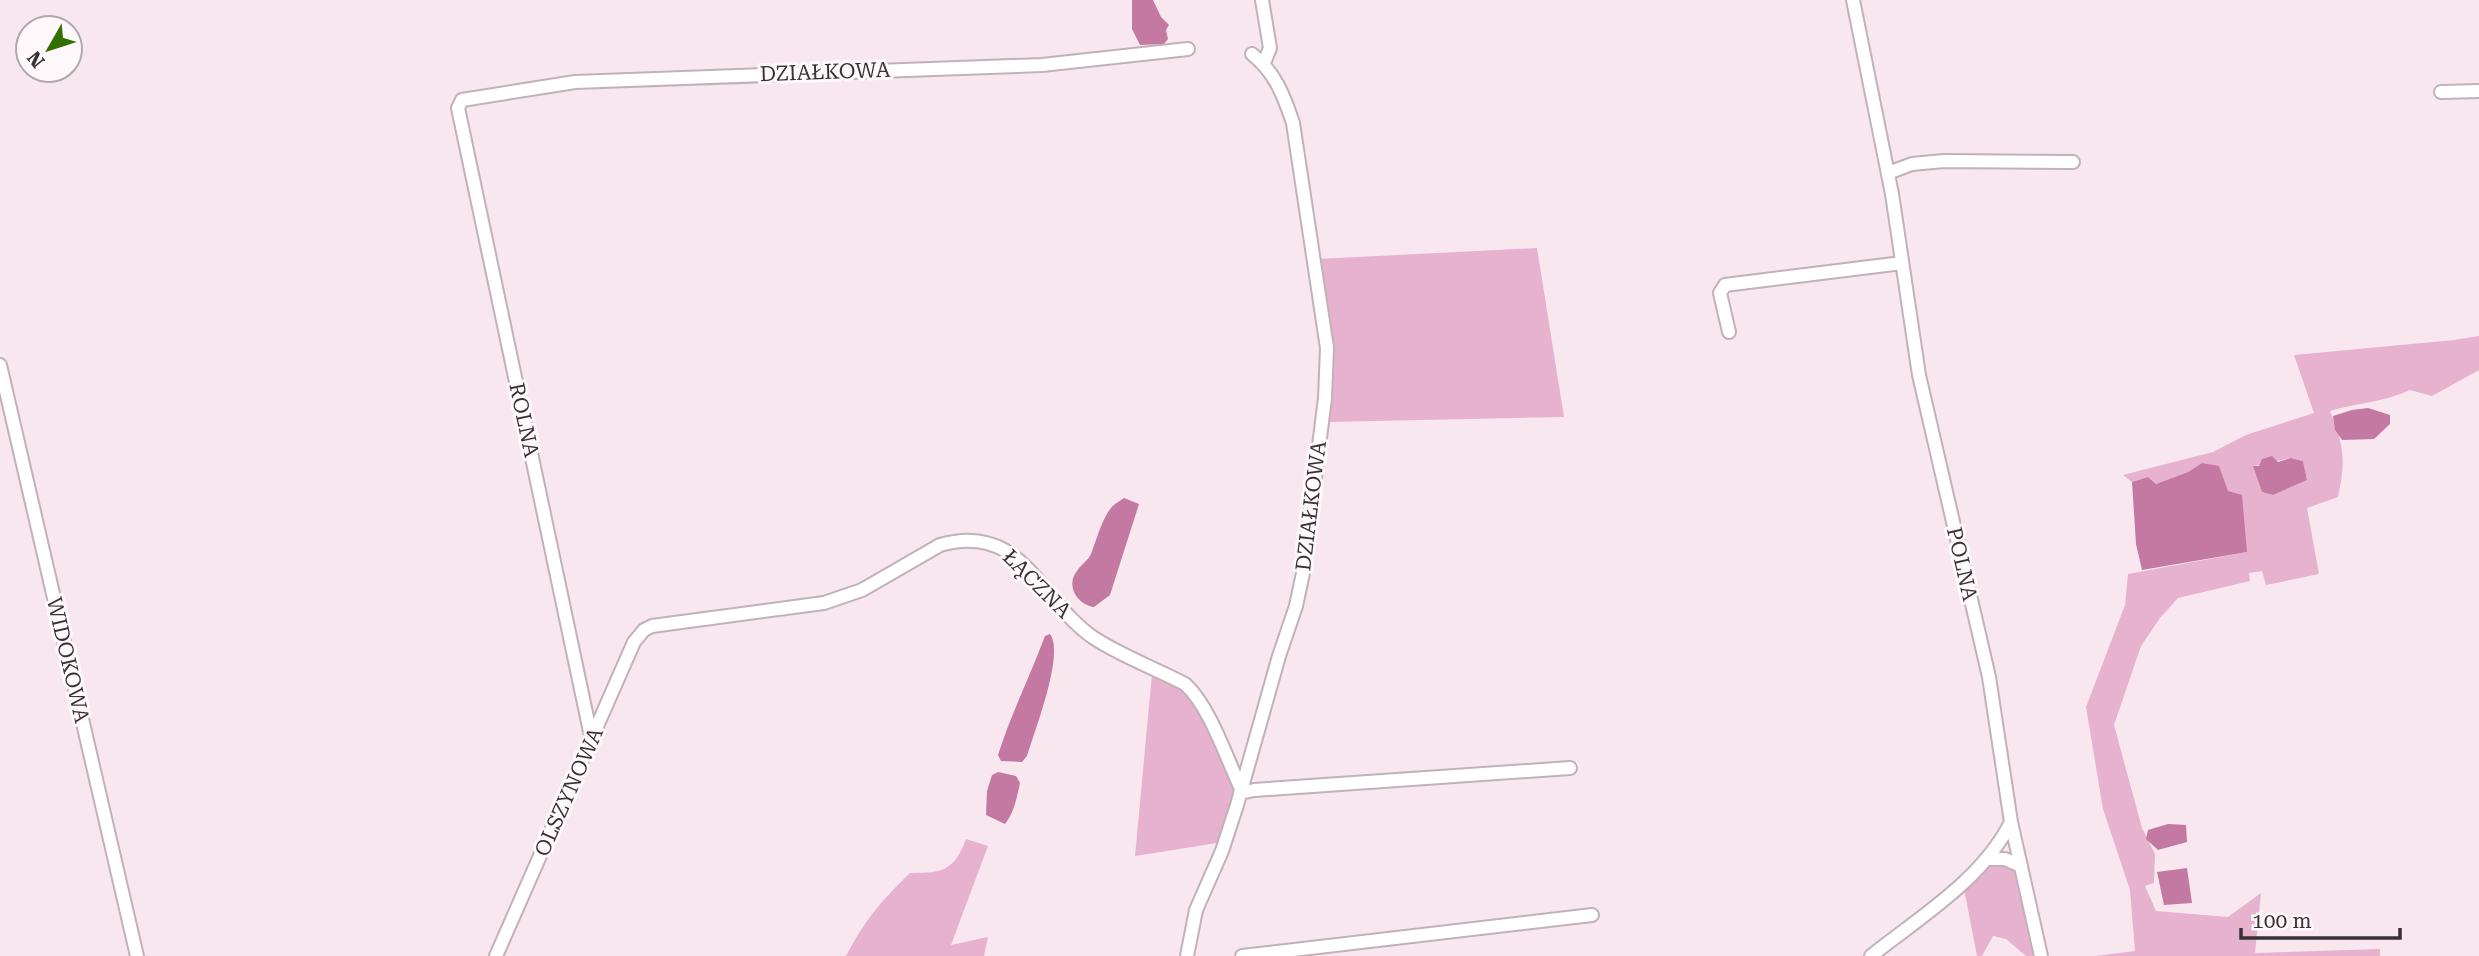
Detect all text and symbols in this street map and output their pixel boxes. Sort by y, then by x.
north arrow [14,14,84,84]
text: N [22,46,50,72]
street label: DZIAŁKOWA [759,58,891,86]
street label: ROLNA [504,381,544,460]
street label: DZIAŁKOWA [1291,439,1331,572]
street label: POLNA [1942,525,1982,604]
street label: ŁĄCZNA [998,545,1076,623]
street label: WIDOKOWA [42,595,94,725]
street label: OLSZYNOWA [530,724,608,860]
scale bar [2241,897,2400,941]
text: 100 m [2252,909,2312,933]

